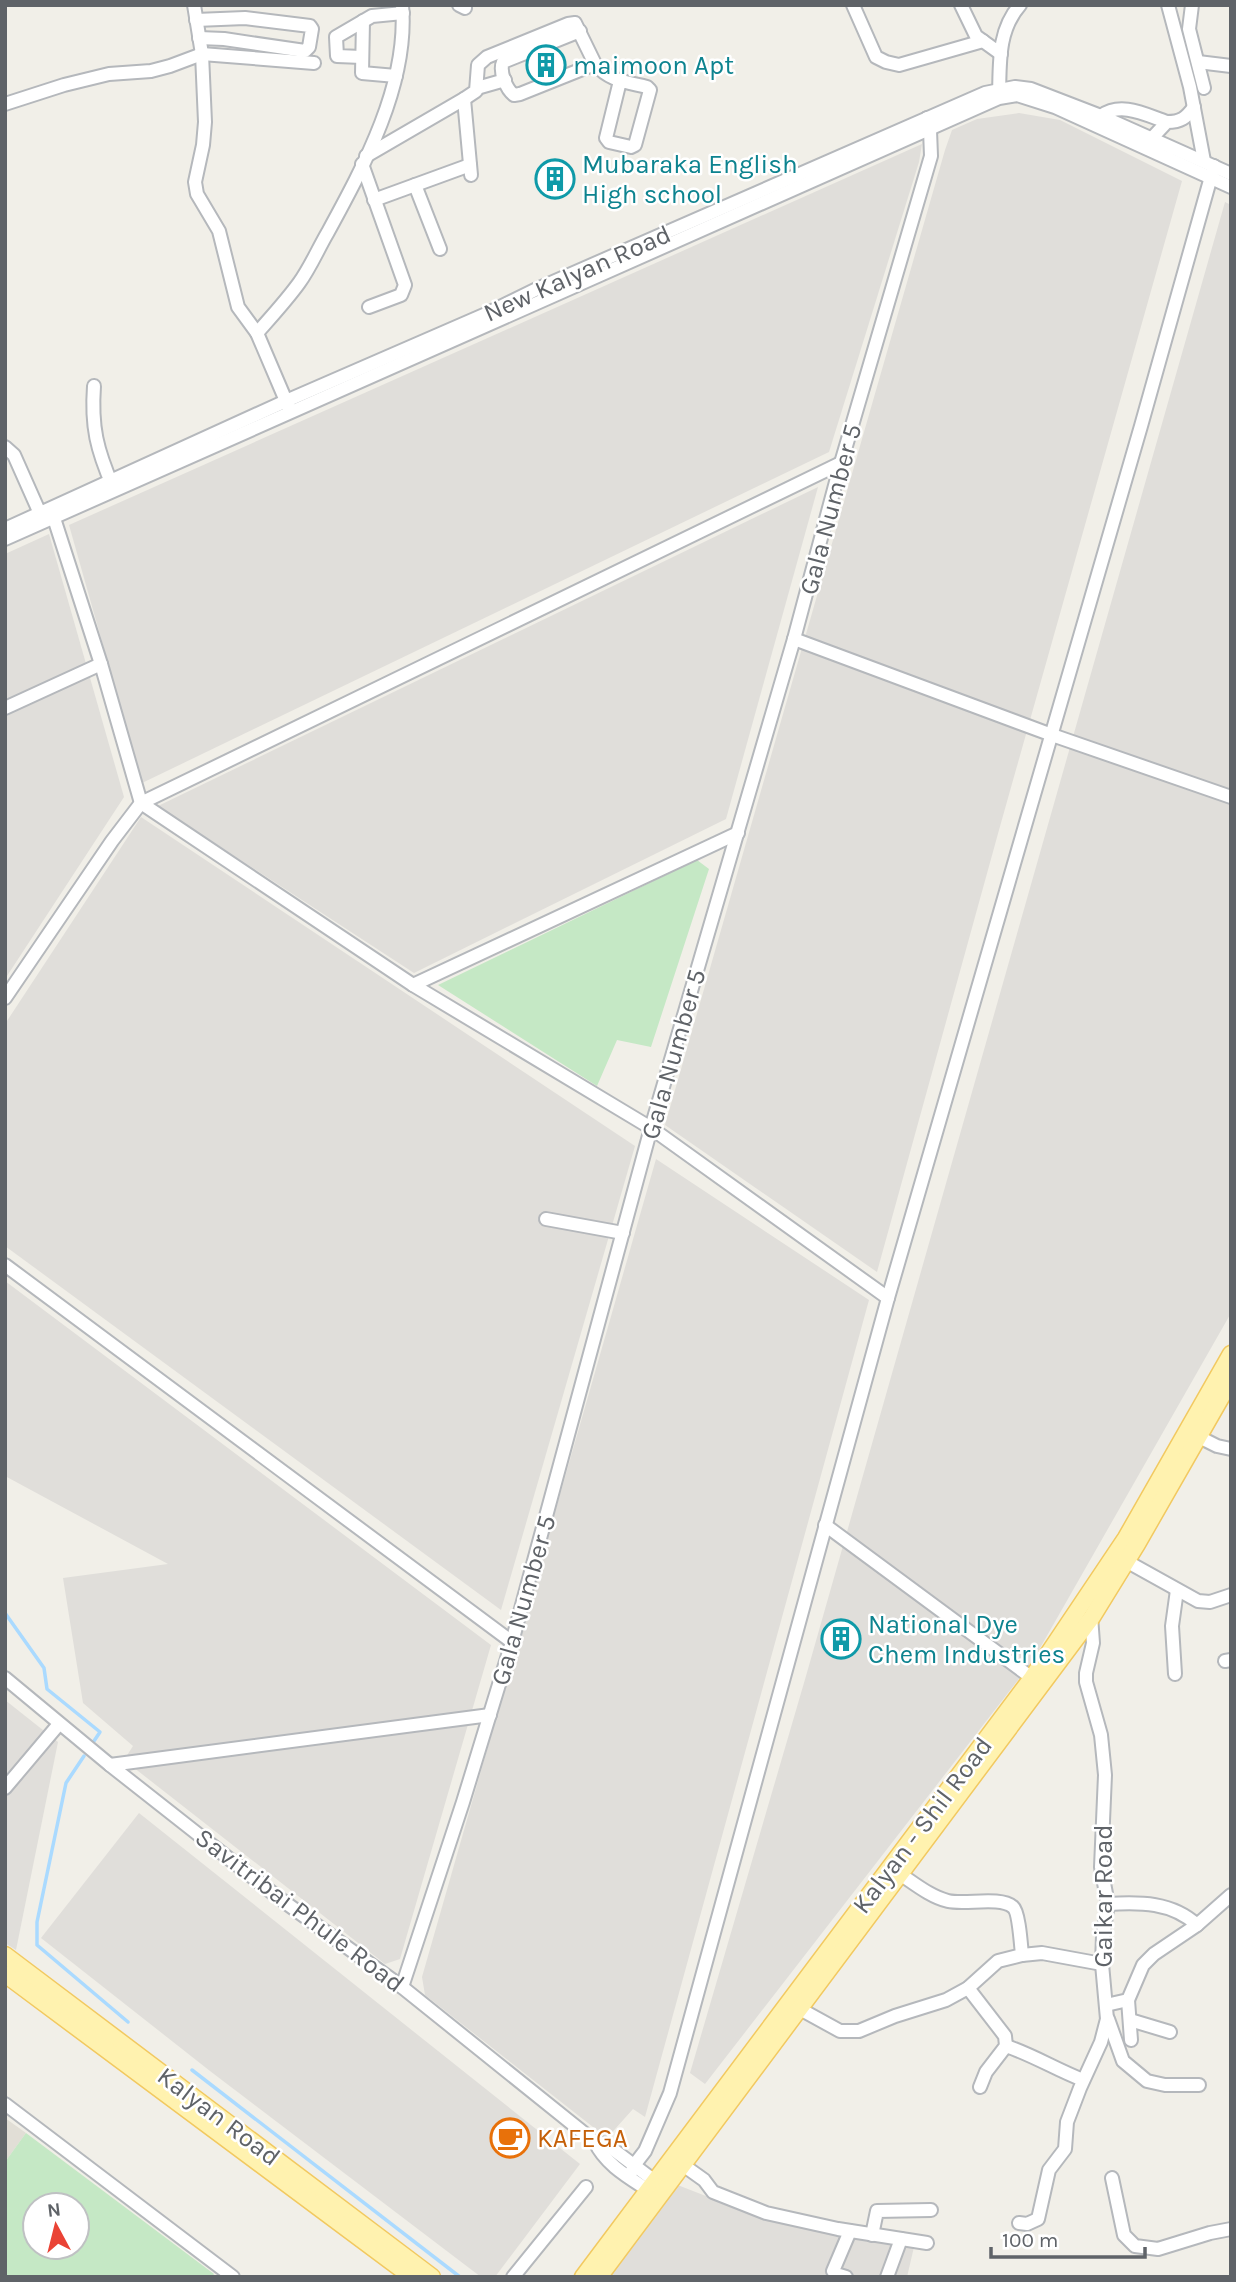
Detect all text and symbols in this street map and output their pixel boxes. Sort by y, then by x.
building icon: maimoon Apt [525,44,567,86]
place label: maimoon Apt [573,50,734,81]
place label: Mubaraka English High school [582,149,798,210]
building icon: Mubaraka English High school [534,158,576,200]
street label: New Kalyan Road [479,218,676,329]
street label: Gala Number 5 [793,420,868,598]
street label: Gala Number 5 [634,965,713,1143]
street label: Gala Number 5 [484,1511,563,1689]
place label: National Dye Chem Industries [868,1609,1065,1670]
building icon: National Dye Chem Industries [820,1618,862,1660]
street label: Kalyan - Shil Road [846,1731,999,1920]
street label: Savitribai Phule Road [189,1822,410,1999]
street label: Gaikar Road [1088,1824,1119,1968]
street label: Kalyan Road [151,2060,286,2173]
cafe icon: KAFEGA [489,2117,531,2159]
place label: KAFEGA [537,2123,628,2154]
north arrow [21,2191,91,2261]
text: N [46,2198,62,2222]
scale bar [991,2216,1145,2260]
text: 100 m [1002,2228,1059,2252]

